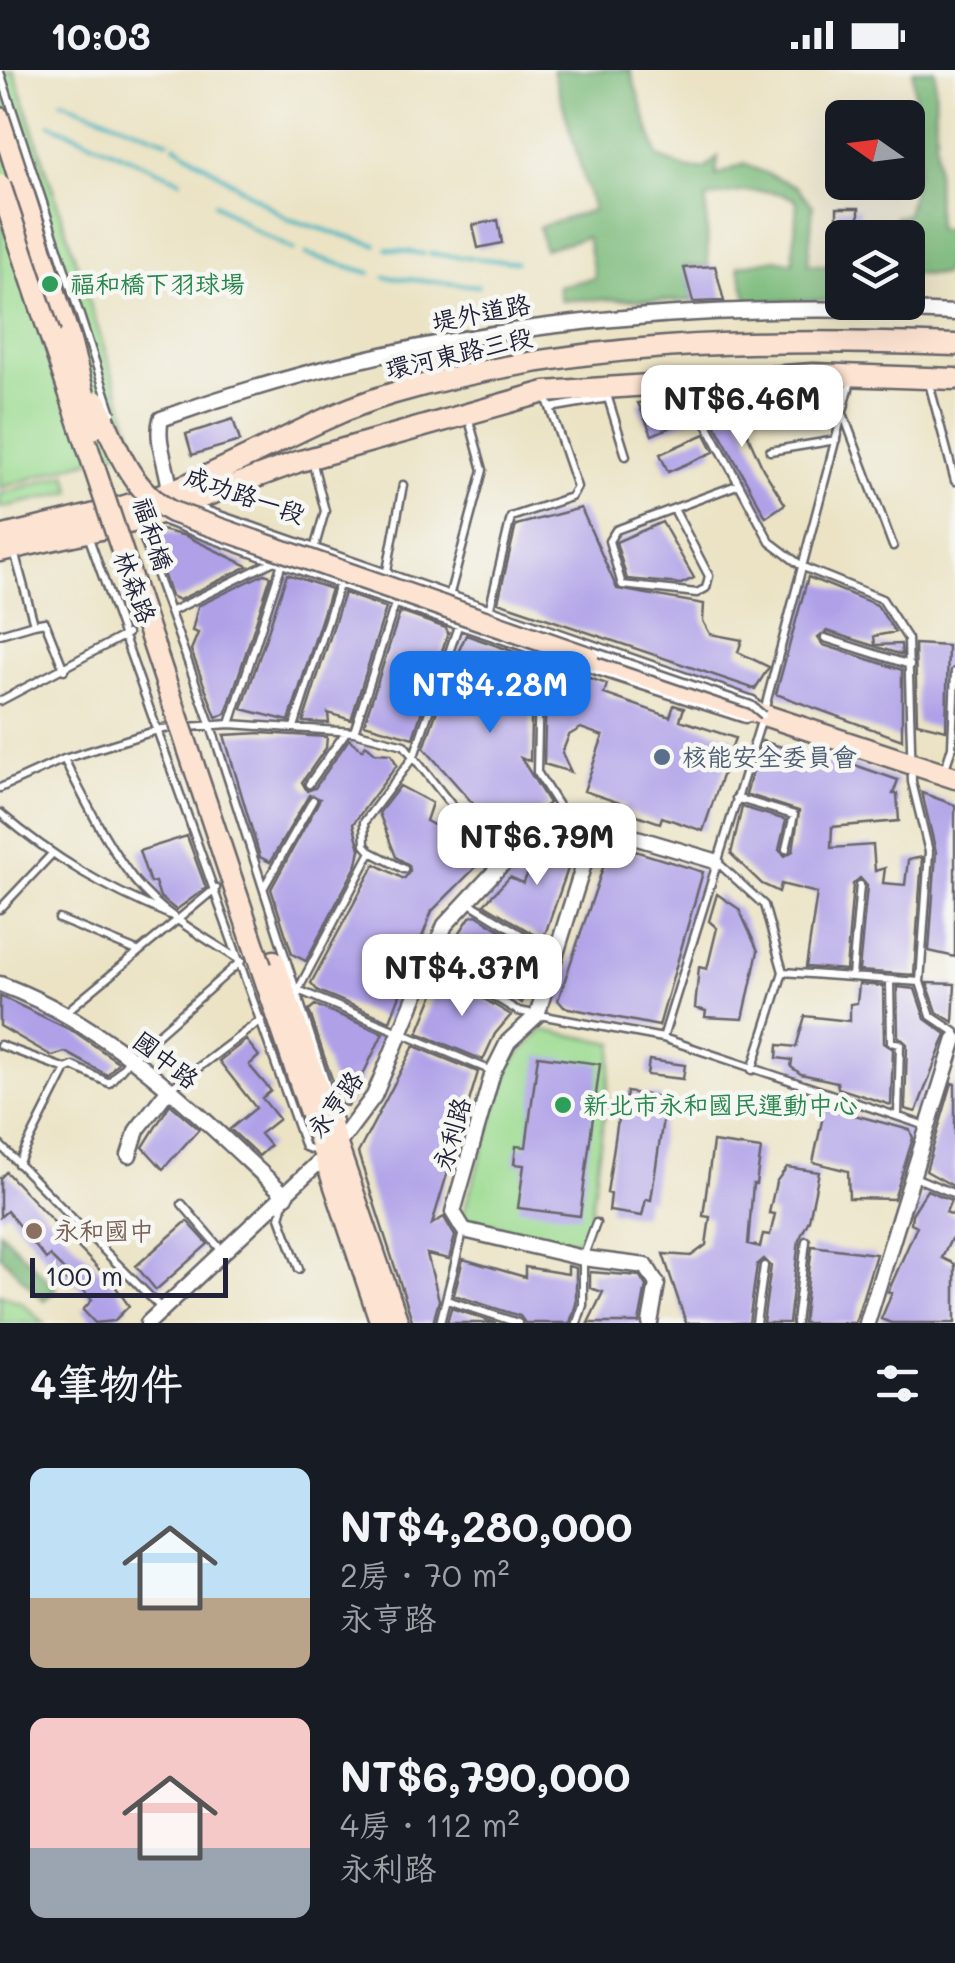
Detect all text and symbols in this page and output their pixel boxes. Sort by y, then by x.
text: 10:03 [50,10,151,60]
north arrow [825,100,925,200]
map controls [825,100,925,320]
button: layers [825,220,925,320]
place label: 福和橋下羽球場 [70,267,245,299]
marker: 福和橋下羽球場 [39,273,61,295]
street label: 堤外道路 [429,287,533,337]
street label: 環河東路三段 [382,320,535,384]
pin: NT$6.46M [639,365,845,450]
text: NT$6.46M [663,376,821,418]
street label: 成功路一段 [181,459,310,530]
street label: 福和橋 [127,493,181,574]
street label: 林森路 [108,546,164,627]
pin: NT$4.28M [387,651,593,736]
text: NT$4.28M [412,662,568,704]
place label: 核能安全委員會 [682,740,857,772]
marker: 核能安全委員會 [651,746,673,768]
pin: NT$6.79M [434,803,640,888]
text: NT$6.79M [459,814,615,856]
pin: NT$4.37M [359,934,565,1019]
text: NT$4.37M [384,945,540,987]
street label: 國中路 [127,1024,206,1095]
street label: 永亨路 [299,1064,369,1143]
place label: 新北市永和國民運動中心 [583,1088,858,1120]
street label: 永利路 [425,1093,477,1174]
marker: 新北市永和國民運動中心 [552,1094,574,1116]
place label: 永和國中 [54,1214,154,1246]
marker: 永和國中 [23,1220,45,1242]
scale bar [30,1253,228,1298]
text: 100 m [45,1257,123,1293]
text: 4筆物件 [30,1355,183,1410]
icon: filters [870,1356,925,1411]
text: NT$4,280,000 [340,1498,633,1553]
icon: home [110,1508,230,1628]
text: 2房 · 70 m² [340,1553,510,1595]
text: 永亨路 [340,1596,436,1638]
text: NT$6,790,000 [340,1748,631,1803]
icon: home [110,1758,230,1878]
text: 4房 · 112 m² [340,1803,520,1845]
text: 永利路 [340,1846,436,1888]

